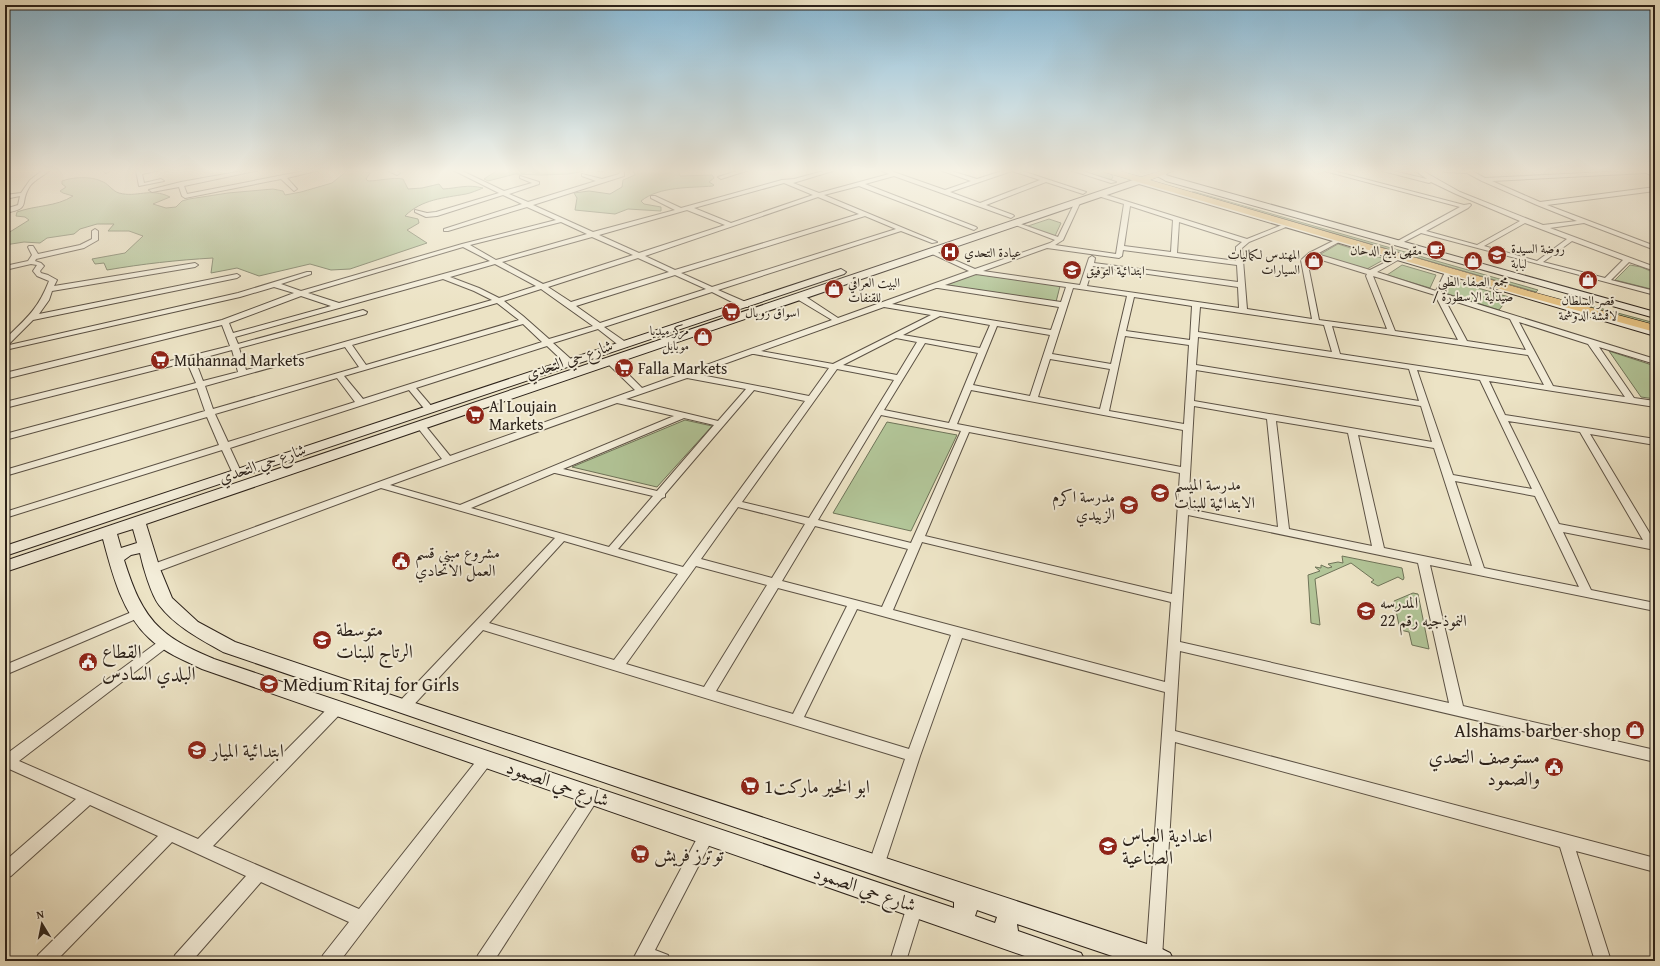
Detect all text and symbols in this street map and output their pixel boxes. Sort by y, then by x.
cafe icon: مقهى بايع الدخان [1425,239,1447,261]
place label: روضة السيدة لبابة [1511,239,1565,273]
hospital icon: عيادة التحدي [939,241,961,263]
place label: مقهى بايع الدخان [1350,241,1422,263]
place label: عيادة التحدي [964,243,1021,263]
school or university icon: روضة السيدة لبابة [1486,244,1508,266]
place label: المهندس لكماليات السيارات [1227,245,1300,279]
shop icon: المهندس لكماليات السيارات [1303,250,1325,272]
shop icon: مجمع الصفاء الطبي / صيدلية الاسطورة [1462,250,1484,272]
school or university icon: ابتدائية التوفيق [1061,259,1083,281]
place label: ابتدائية التوفيق [1086,261,1145,280]
shop icon: قصر السلطان لاقمشة الدوشمة [1577,269,1599,291]
place label: مجمع الصفاء الطبي / صيدلية الاسطورة [1433,272,1513,306]
place label: البيت العراقي للقنفات [848,273,900,307]
shop icon: البيت العراقي للقنفات [823,278,845,300]
place label: قصر السلطان لاقمشة الدوشمة [1559,291,1617,325]
supermarket icon: اسواق رويال [720,301,742,323]
place label: اسواق رويال [745,303,800,322]
place label: مركز ميديا موبايل [650,321,689,355]
shop icon: مركز ميديا موبايل [692,326,714,348]
street label: شارع حي التحدي [522,333,616,387]
place label: Muhannad Markets [174,348,305,372]
supermarket icon: Muhannad Markets [149,349,171,371]
place label: Falla Markets [638,356,727,380]
supermarket icon: Falla Markets [613,357,635,379]
place label: Al Loujain Markets [489,394,557,436]
supermarket icon: Al Loujain Markets [464,404,486,426]
street label: شارع حي التحدي [215,437,309,491]
place label: مدرسة الميسم الابتدائية للبنات [1174,472,1255,514]
school or university icon: مدرسة الميسم الابتدائية للبنات [1149,482,1171,504]
place label: مدرسة اكرم الزبيدي [1052,484,1115,527]
school or university icon: مدرسة اكرم الزبيدي [1118,494,1140,516]
place label: مشروع مبنى قسم العمل الاتحادي [415,540,500,583]
public building icon: مشروع مبنى قسم العمل الاتحادي [390,550,412,572]
place label: المدرسه النموذجيه رقم 22 [1380,590,1467,636]
school or university icon: المدرسه النموذجيه رقم 22 [1355,600,1377,622]
place label: متوسطة الرتاج للبنات [336,615,413,669]
school or university icon: متوسطة الرتاج للبنات [311,629,333,651]
place label: القطاع البلدي السادس [102,637,196,689]
public building icon: القطاع البلدي السادس [77,651,99,673]
place label: Medium Ritaj for Girls [283,670,459,698]
school or university icon: Medium Ritaj for Girls [258,673,280,695]
place label: Alshams barber shop [1454,716,1621,744]
shop icon: Alshams barber shop [1624,719,1646,741]
place label: ابتدائية الميار [209,736,284,764]
school or university icon: ابتدائية الميار [186,739,208,761]
place label: مستوصف التحدي والصمود [1428,742,1540,792]
street label: شارع حي الصمود [502,752,613,816]
public building icon: مستوصف التحدي والصمود [1543,756,1565,778]
place label: ابو الخير ماركت1 [764,772,870,800]
supermarket icon: ابو الخير ماركت1 [739,775,761,797]
place label: اعدادية العباس الصناعية [1122,821,1212,871]
school or university icon: اعدادية العباس الصناعية [1097,835,1119,857]
place label: توترز فريش [654,840,724,868]
supermarket icon: توترز فريش [629,843,651,865]
street label: شارع حي الصمود [809,857,920,921]
north arrow [22,904,62,944]
text: N [35,906,46,923]

